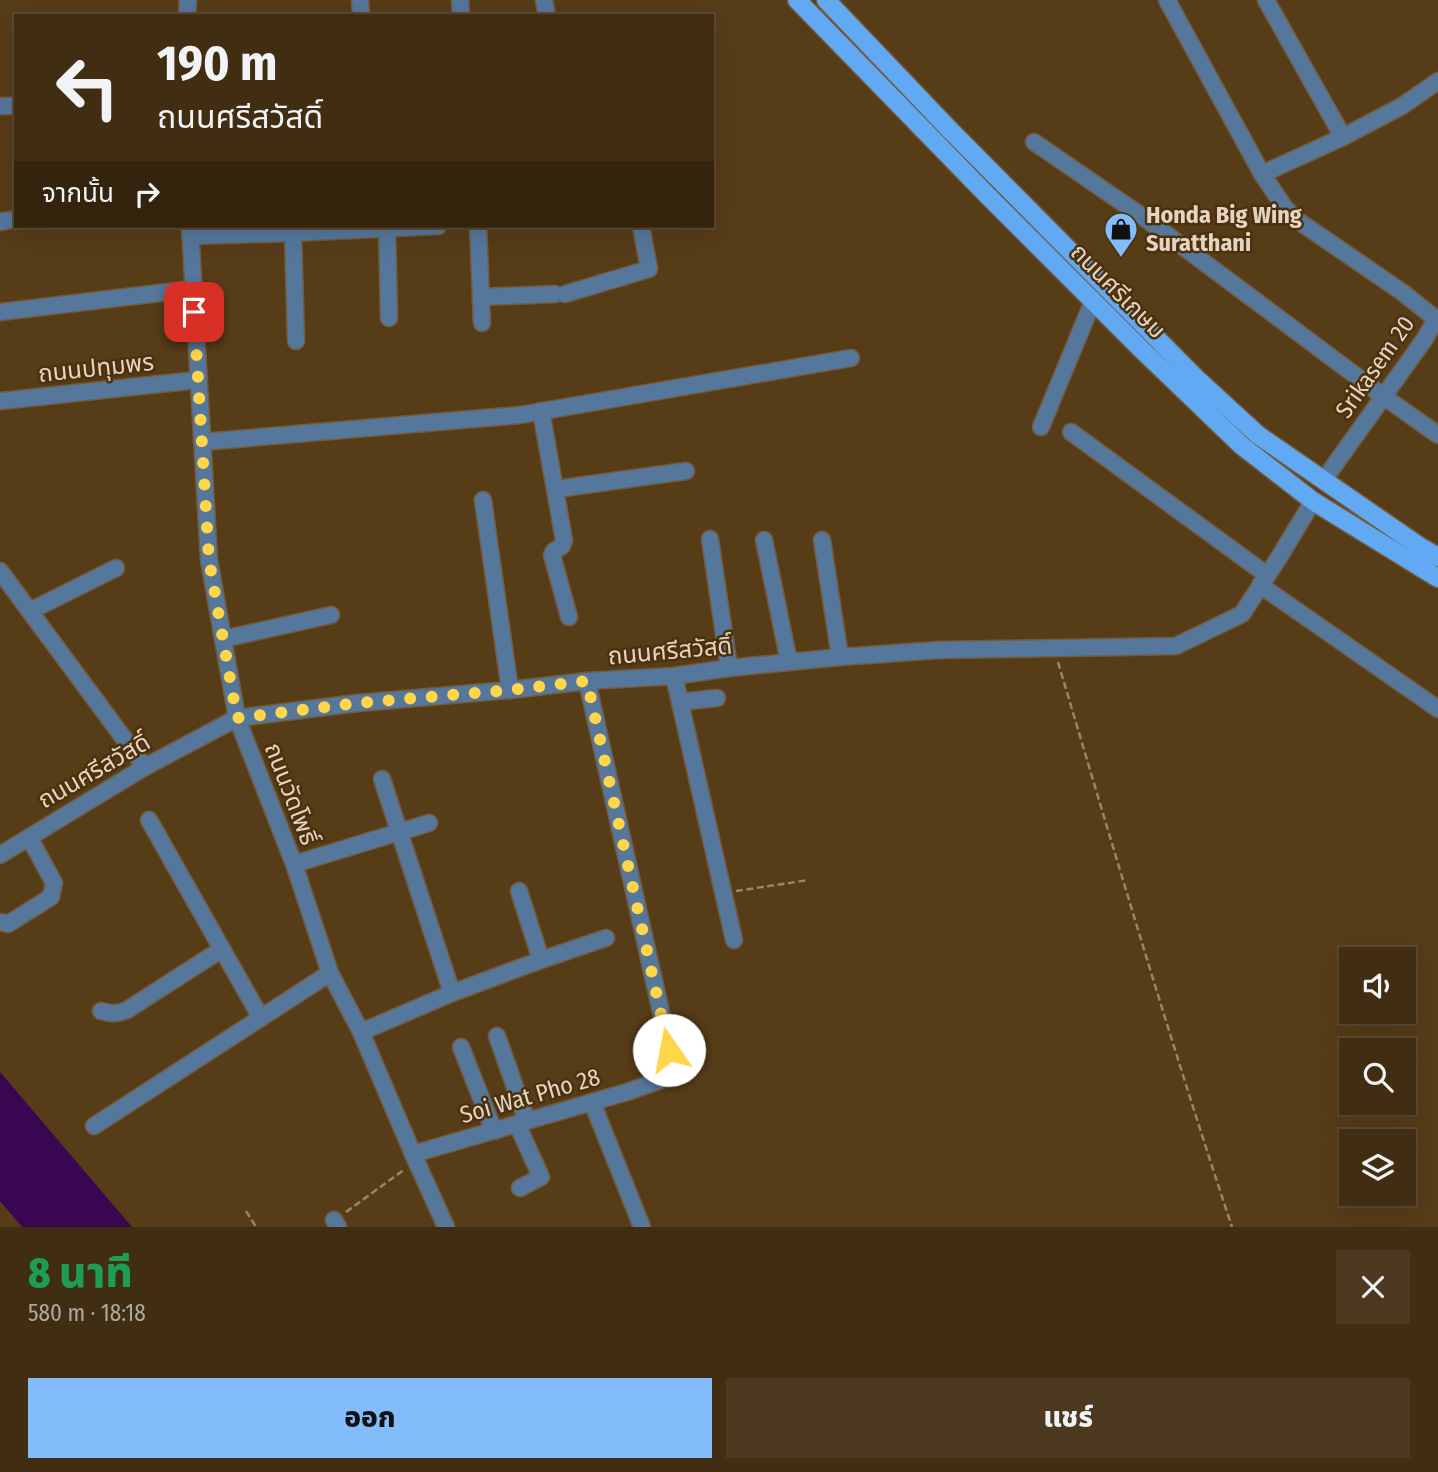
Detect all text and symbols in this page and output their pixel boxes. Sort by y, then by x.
text: 190 m [157,34,277,93]
icon: left [42,42,133,133]
text: ถนนศรีสวัสดิ์ [157,98,323,136]
icon: right [128,175,166,213]
text: จากนั้น [42,178,114,209]
place label: Honda Big Wing Suratthani [1146,201,1302,257]
shop icon: Honda Big Wing Suratthani [1102,210,1140,259]
street label: ถนนศรีเกษม [1065,238,1171,344]
pin [164,282,224,342]
icon: arrive [175,293,213,331]
street label: Srikasem 20 [1330,311,1420,423]
street label: ถนนปทุมพร [37,348,155,389]
street label: ถนนศรีสวัสดิ์ [607,631,733,670]
street label: ถนนศรีสวัสดิ์ [33,727,155,814]
street label: ถนนวัดโพธิ์ [259,739,324,849]
map controls [1339,947,1416,1206]
button: sound [1339,947,1416,1024]
position arrow [632,1013,706,1087]
button: search [1339,1038,1416,1115]
street label: Soi Wat Pho 28 [457,1063,603,1129]
button: layers [1339,1129,1416,1206]
text: 8 นาที [28,1248,133,1298]
button: close [1336,1250,1410,1324]
text: 580 m · 18:18 [28,1299,146,1327]
button: ออก [28,1378,712,1458]
button: แชร์ [726,1378,1410,1458]

